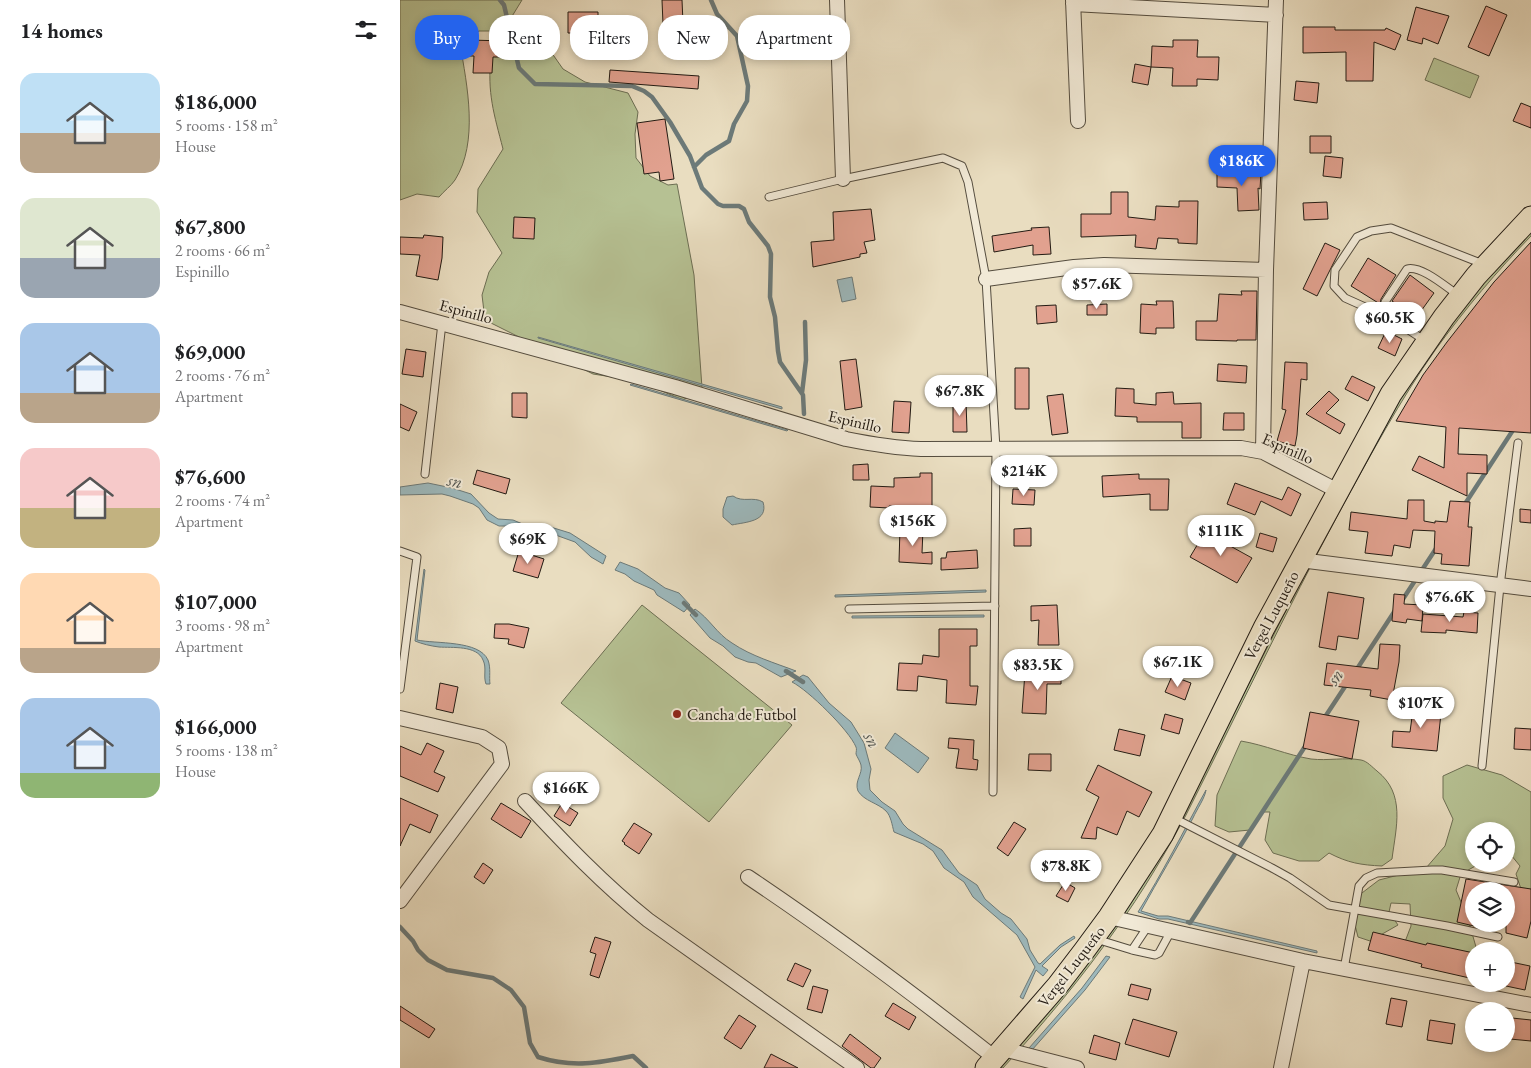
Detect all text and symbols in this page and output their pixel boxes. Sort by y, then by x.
chip: Buy [415,15,479,60]
chip: Rent [489,15,560,60]
chip: Filters [570,15,648,60]
chip: New [658,15,728,60]
chip: Apartment [738,15,850,60]
icon: filters [352,16,380,44]
text: 14 homes [20,17,103,44]
text: $186,000 [175,88,257,115]
icon: home [60,93,120,153]
text: 5 rooms · 158 m² [175,115,278,136]
text: House [175,136,216,157]
pin: $186K [1207,144,1277,187]
text: $186K [1220,150,1264,171]
text: $67,800 [175,213,245,240]
icon: home [60,218,120,278]
text: 2 rooms · 66 m² [175,240,270,261]
text: Espinillo [175,261,229,282]
pin: $57.6K [1056,268,1138,310]
text: $57.6K [1073,273,1121,294]
street label: Espinillo [437,294,495,329]
pin: $60.5K [1349,302,1431,344]
text: $60.5K [1366,307,1414,328]
text: $69,000 [175,338,245,365]
icon: home [60,343,120,403]
text: 2 rooms · 76 m² [175,365,270,386]
pin: $67.8K [919,374,1001,417]
text: $67.8K [936,380,984,401]
text: Apartment [175,386,243,407]
street label: Espinillo [826,405,884,438]
street label: Espinillo [1259,428,1317,469]
pin: $214K [989,454,1059,497]
text: $214K [1002,460,1046,481]
text: $76,600 [175,463,245,490]
water label: sn [445,467,465,493]
icon: home [60,468,120,528]
text: 2 rooms · 74 m² [175,490,270,511]
pin: $156K [878,504,948,547]
text: $156K [891,510,935,531]
text: Apartment [175,511,243,532]
pin: $111K [1186,514,1256,557]
text: $111K [1199,520,1243,541]
pin: $69K [498,522,558,565]
text: $69K [510,528,546,549]
street label: Vergel Luqueño [1239,567,1304,663]
pin: $76.6K [1409,580,1491,623]
text: $76.6K [1426,586,1474,607]
text: $107,000 [175,588,257,615]
icon: home [60,593,120,653]
text: 3 rooms · 98 m² [175,615,270,636]
text: Apartment [175,636,243,657]
pin: $67.1K [1137,646,1219,688]
pin: $83.5K [997,648,1079,691]
text: $67.1K [1154,651,1202,672]
text: $83.5K [1014,654,1062,675]
water label: sn [1320,664,1348,690]
pin: $107K [1386,686,1456,729]
text: $107K [1399,692,1443,713]
place label: Cancha de Futbol [687,704,797,725]
marker: Cancha de Futbol [671,708,683,720]
text: $166,000 [175,713,257,740]
icon: home [60,718,120,778]
water label: sn [858,727,886,751]
text: 5 rooms · 138 m² [175,740,278,761]
text: House [175,761,216,782]
pin: $166K [531,772,601,814]
text: $166K [544,777,588,798]
map controls [1465,822,1515,1052]
button: locate [1465,822,1515,872]
pin: $78.8K [1025,850,1107,892]
text: $78.8K [1042,855,1090,876]
button: layers [1465,882,1515,932]
street label: Vergel Luqueño [1033,921,1110,1011]
button: + [1465,942,1515,992]
button: − [1465,1002,1515,1052]

